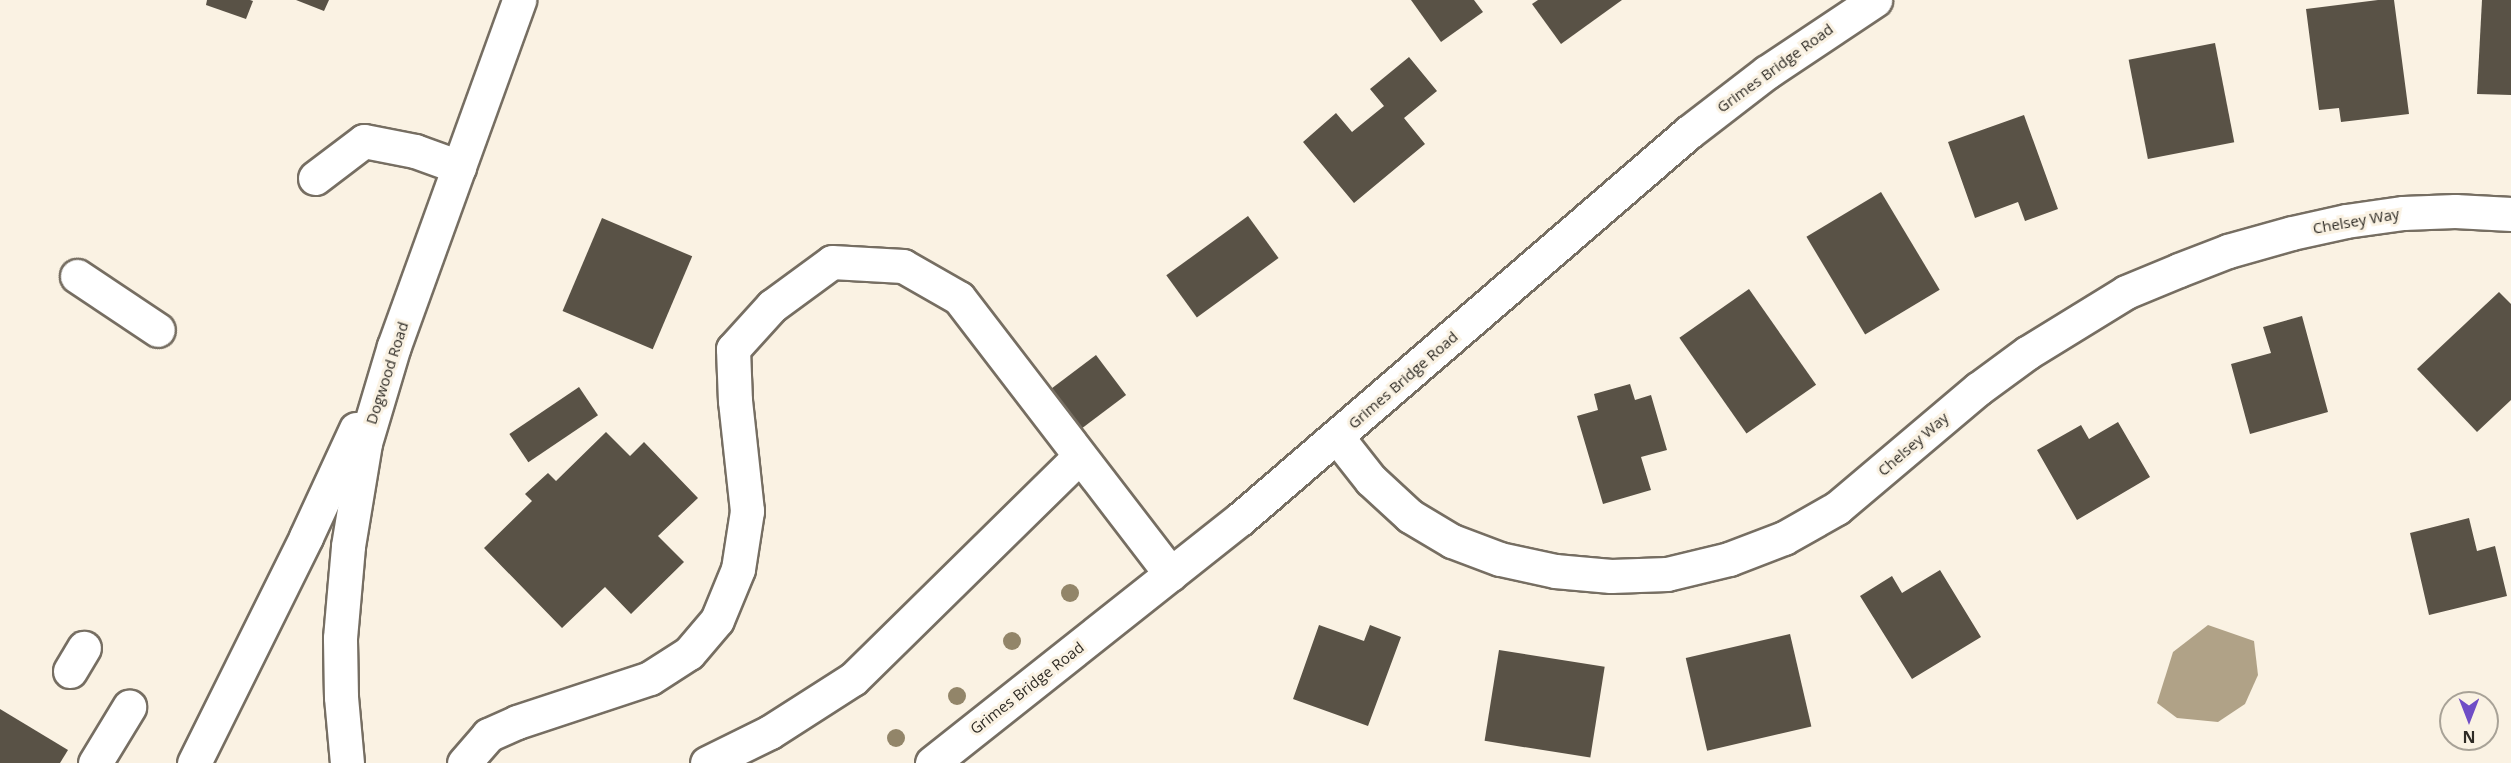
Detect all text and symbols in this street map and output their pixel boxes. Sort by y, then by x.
street label: Grimes Bridge Road [1713,20,1837,116]
street label: Chelsey Way [2311,205,2401,237]
street label: Dogwood Road [362,320,412,426]
street label: Grimes Bridge Road [1345,328,1461,432]
street label: Chelsey Way [1874,408,1952,480]
street label: Grimes Bridge Road [967,638,1087,738]
north arrow [2439,691,2499,751]
text: N [2463,726,2476,748]

